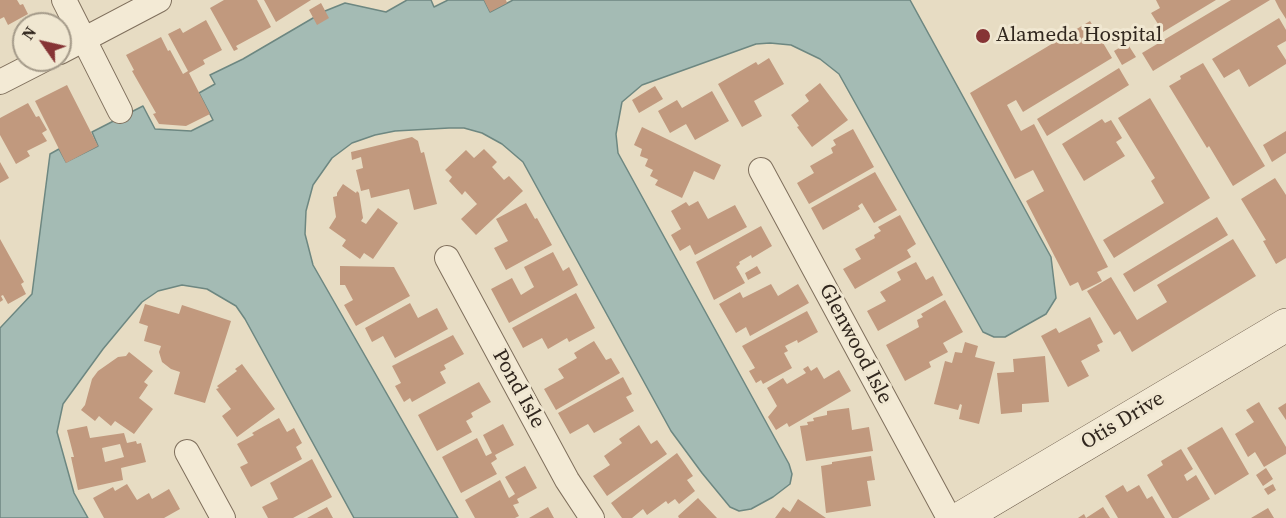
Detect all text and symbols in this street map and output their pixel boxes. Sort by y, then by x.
north arrow [12,12,72,72]
text: N [16,22,41,44]
place label: Alameda Hospital [996,23,1162,49]
marker: Alameda Hospital [974,27,992,45]
street label: Glenwood Isle [813,280,897,408]
street label: Pond Isle [486,345,550,433]
street label: Otis Drive [1077,386,1169,456]

